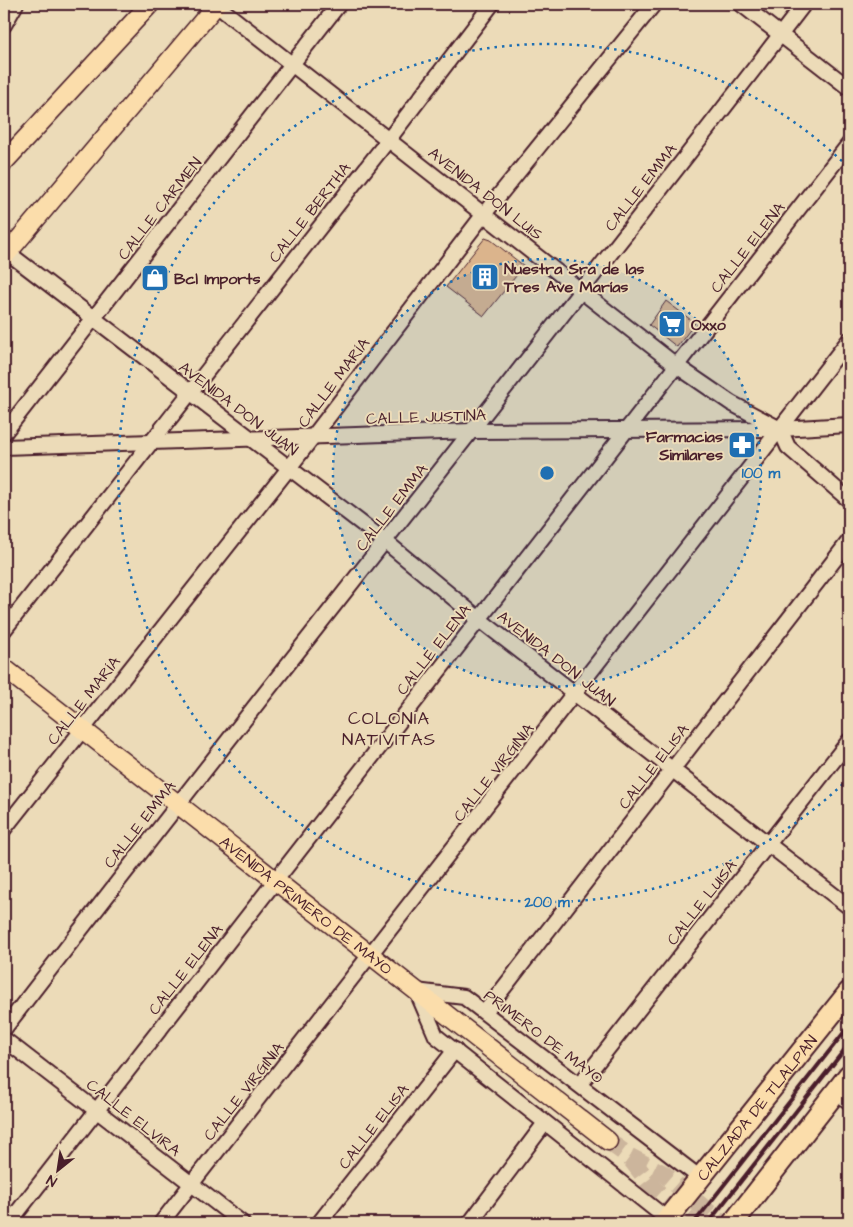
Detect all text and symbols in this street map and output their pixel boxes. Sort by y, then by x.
street label: CALLE EMMA [600,139,682,236]
street label: AVENIDA DON LUIS [424,142,547,245]
street label: CALLE CARMEN [113,152,207,265]
street label: CALLE BERTHA [264,158,356,267]
street label: CALLE ELENA [705,198,790,298]
place label: Nuestra Sra de las Tres Ave Marías [503,258,644,298]
building icon: Nuestra Sra de las Tres Ave Marías [470,262,500,292]
shop icon: Bcl Imports [140,263,170,293]
place label: Bcl Imports [174,268,261,290]
supermarket icon: Oxxo [657,309,687,339]
place label: Oxxo [691,314,727,336]
street label: CALLE MARÍA [293,333,375,432]
street label: AVENIDA DON JUAN [174,357,303,461]
street label: CALLE JUSTINA [366,404,486,430]
place label: Farmacias Similares [646,426,723,466]
pharmacy icon: Farmacias Similares [727,430,757,460]
street label: CALLE EMMA [351,459,433,556]
text: 100 m [742,463,781,484]
centre of rings [538,464,556,482]
street label: CALLE ELENA [391,600,476,700]
street label: AVENIDA DON JUAN [493,606,620,712]
street label: CALLE MARÍA [42,652,125,750]
district label: COLONIA NATIVITAS [342,706,436,752]
street label: CALLE VIRGINIA [448,719,539,827]
street label: CALLE ELISA [613,719,694,814]
street label: CALLE EMMA [99,776,181,873]
street label: AVENIDA PRIMERO DE MAYO [215,831,397,980]
street label: CALLE LUISA [662,855,742,950]
text: 200 m [523,892,570,913]
street label: CALLE ELENA [143,920,228,1020]
street label: PRIMERO DE MAYO [479,985,608,1089]
street label: CALZADA DE TLALPAN [692,1030,823,1186]
street label: CALLE VIRGINIA [198,1038,289,1146]
street label: CALLE ELVIRA [82,1074,185,1162]
street label: CALLE ELISA [333,1079,414,1174]
north arrow [32,1144,82,1194]
text: N [43,1169,61,1191]

